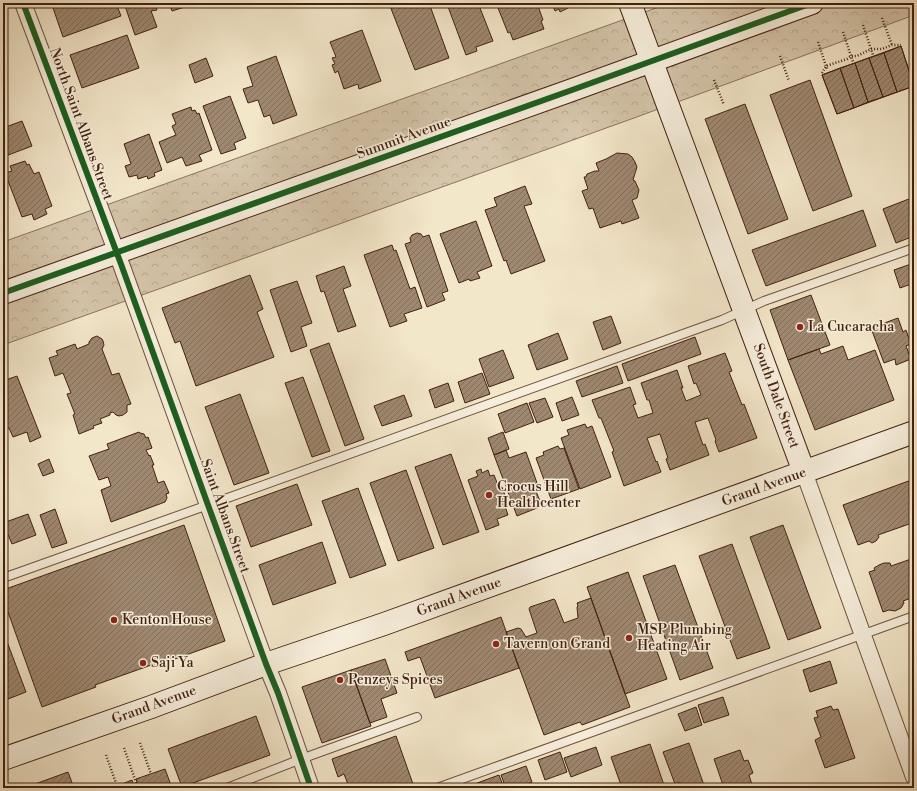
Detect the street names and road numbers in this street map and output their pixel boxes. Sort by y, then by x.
street label: North Saint Albans Street [45,45,117,203]
street label: Summit Avenue [354,113,454,163]
street label: South Dale Street [749,341,803,451]
street label: Saint Albans Street [196,456,254,576]
street label: Grand Avenue [719,463,809,511]
street label: Grand Avenue [414,573,504,621]
street label: Grand Avenue [109,681,199,729]

